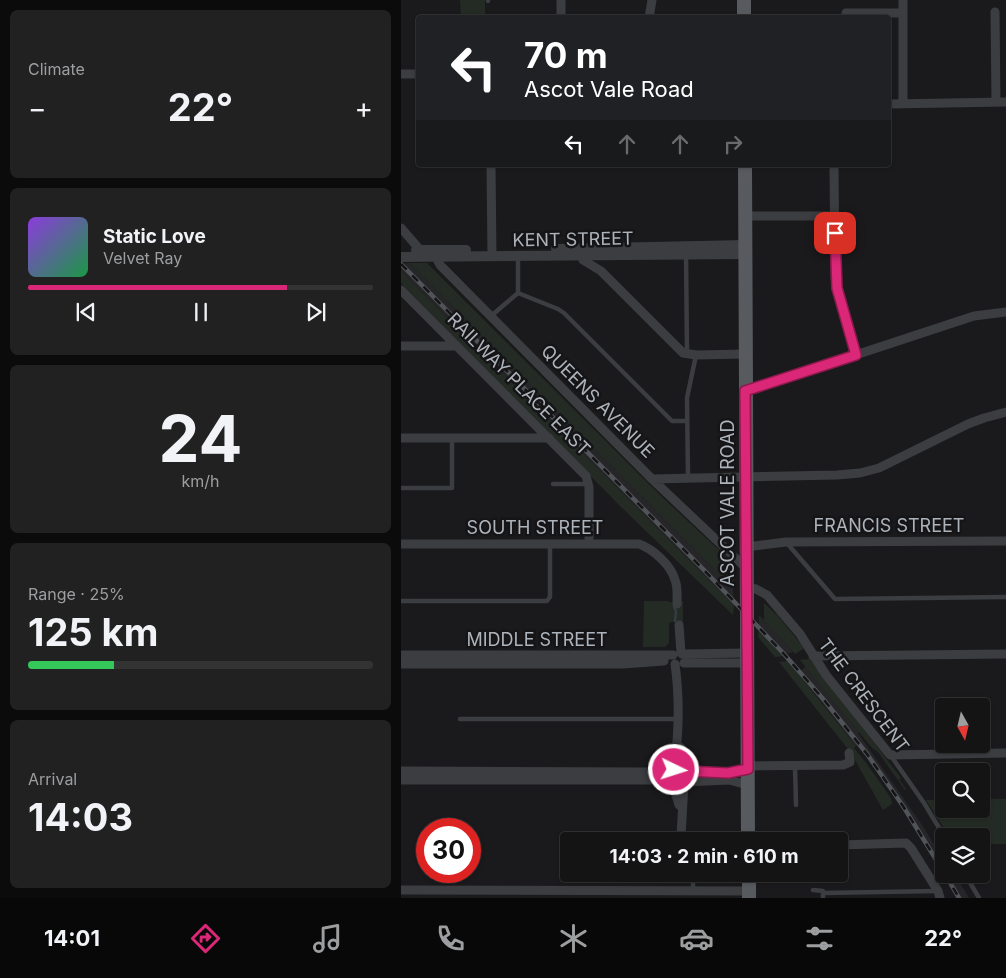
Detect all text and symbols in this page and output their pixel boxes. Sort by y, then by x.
text: 70 m [524,34,608,76]
icon: left [441,35,506,100]
text: Climate [28,59,85,79]
text: Ascot Vale Road [524,76,694,102]
text: 22° [168,84,233,130]
text: − [28,91,47,125]
text: + [354,91,373,125]
icon: left [560,130,588,158]
icon: ahead [613,130,641,158]
icon: ahead [666,130,694,158]
icon: right [719,130,747,158]
pin [814,212,856,254]
icon: arrive [821,219,849,247]
text: Static Love [103,225,206,248]
street label: KENT STREET [512,227,634,251]
text: Velvet Ray [103,248,182,268]
icon: previous [72,298,100,326]
icon: pause [187,298,215,326]
icon: next [302,298,330,326]
street label: RAILWAY PLACE EAST [443,308,595,460]
street label: QUEENS AVENUE [537,340,659,462]
text: 24 [159,399,242,478]
street label: ASCOT VALE ROAD [717,420,738,586]
text: km/h [181,471,220,491]
street label: FRANCIS STREET [814,515,964,536]
street label: SOUTH STREET [467,517,603,538]
text: Range · 25% [28,584,125,604]
text: 125 km [28,609,158,655]
street label: MIDDLE STREET [466,629,608,650]
street label: THE CRESCENT [814,634,914,756]
north arrow [935,698,990,752]
map controls [935,698,990,883]
position arrow [647,743,699,795]
button: search [935,763,990,818]
text: Arrival [28,769,77,789]
text: 14:03 [28,794,133,840]
speed limit sign: 30 [416,818,481,883]
button: layers [935,828,990,883]
text: 14:03 · 2 min · 610 m [609,845,799,868]
icon: directions [188,921,223,956]
icon: music [310,921,345,956]
icon: phone [433,921,468,956]
icon: climate [556,921,591,956]
icon: car [679,921,714,956]
icon: filters [802,921,837,956]
text: 14:01 [44,925,100,951]
text: 22° [924,925,962,951]

